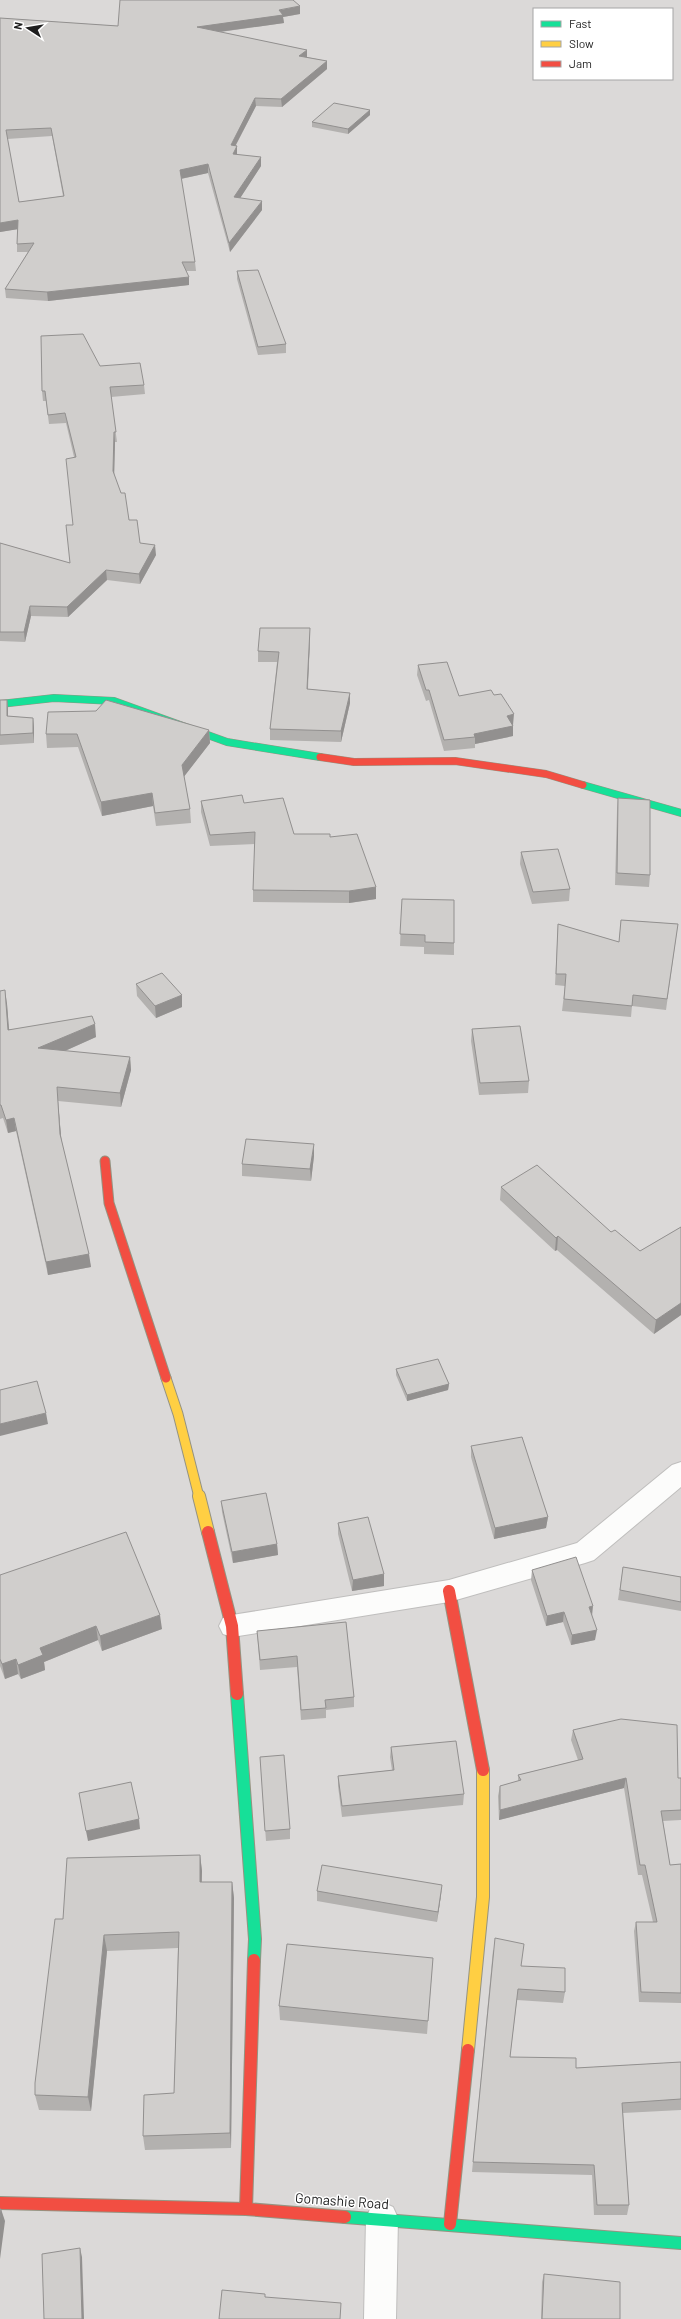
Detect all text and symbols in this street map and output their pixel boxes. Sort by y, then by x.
north arrow [8,8,48,48]
legend [533,8,673,80]
text: Fast [569,16,592,30]
text: N [11,21,25,31]
text: Slow [569,36,594,50]
text: Jam [569,56,592,70]
street label: Gomashie Road [295,2189,390,2212]

